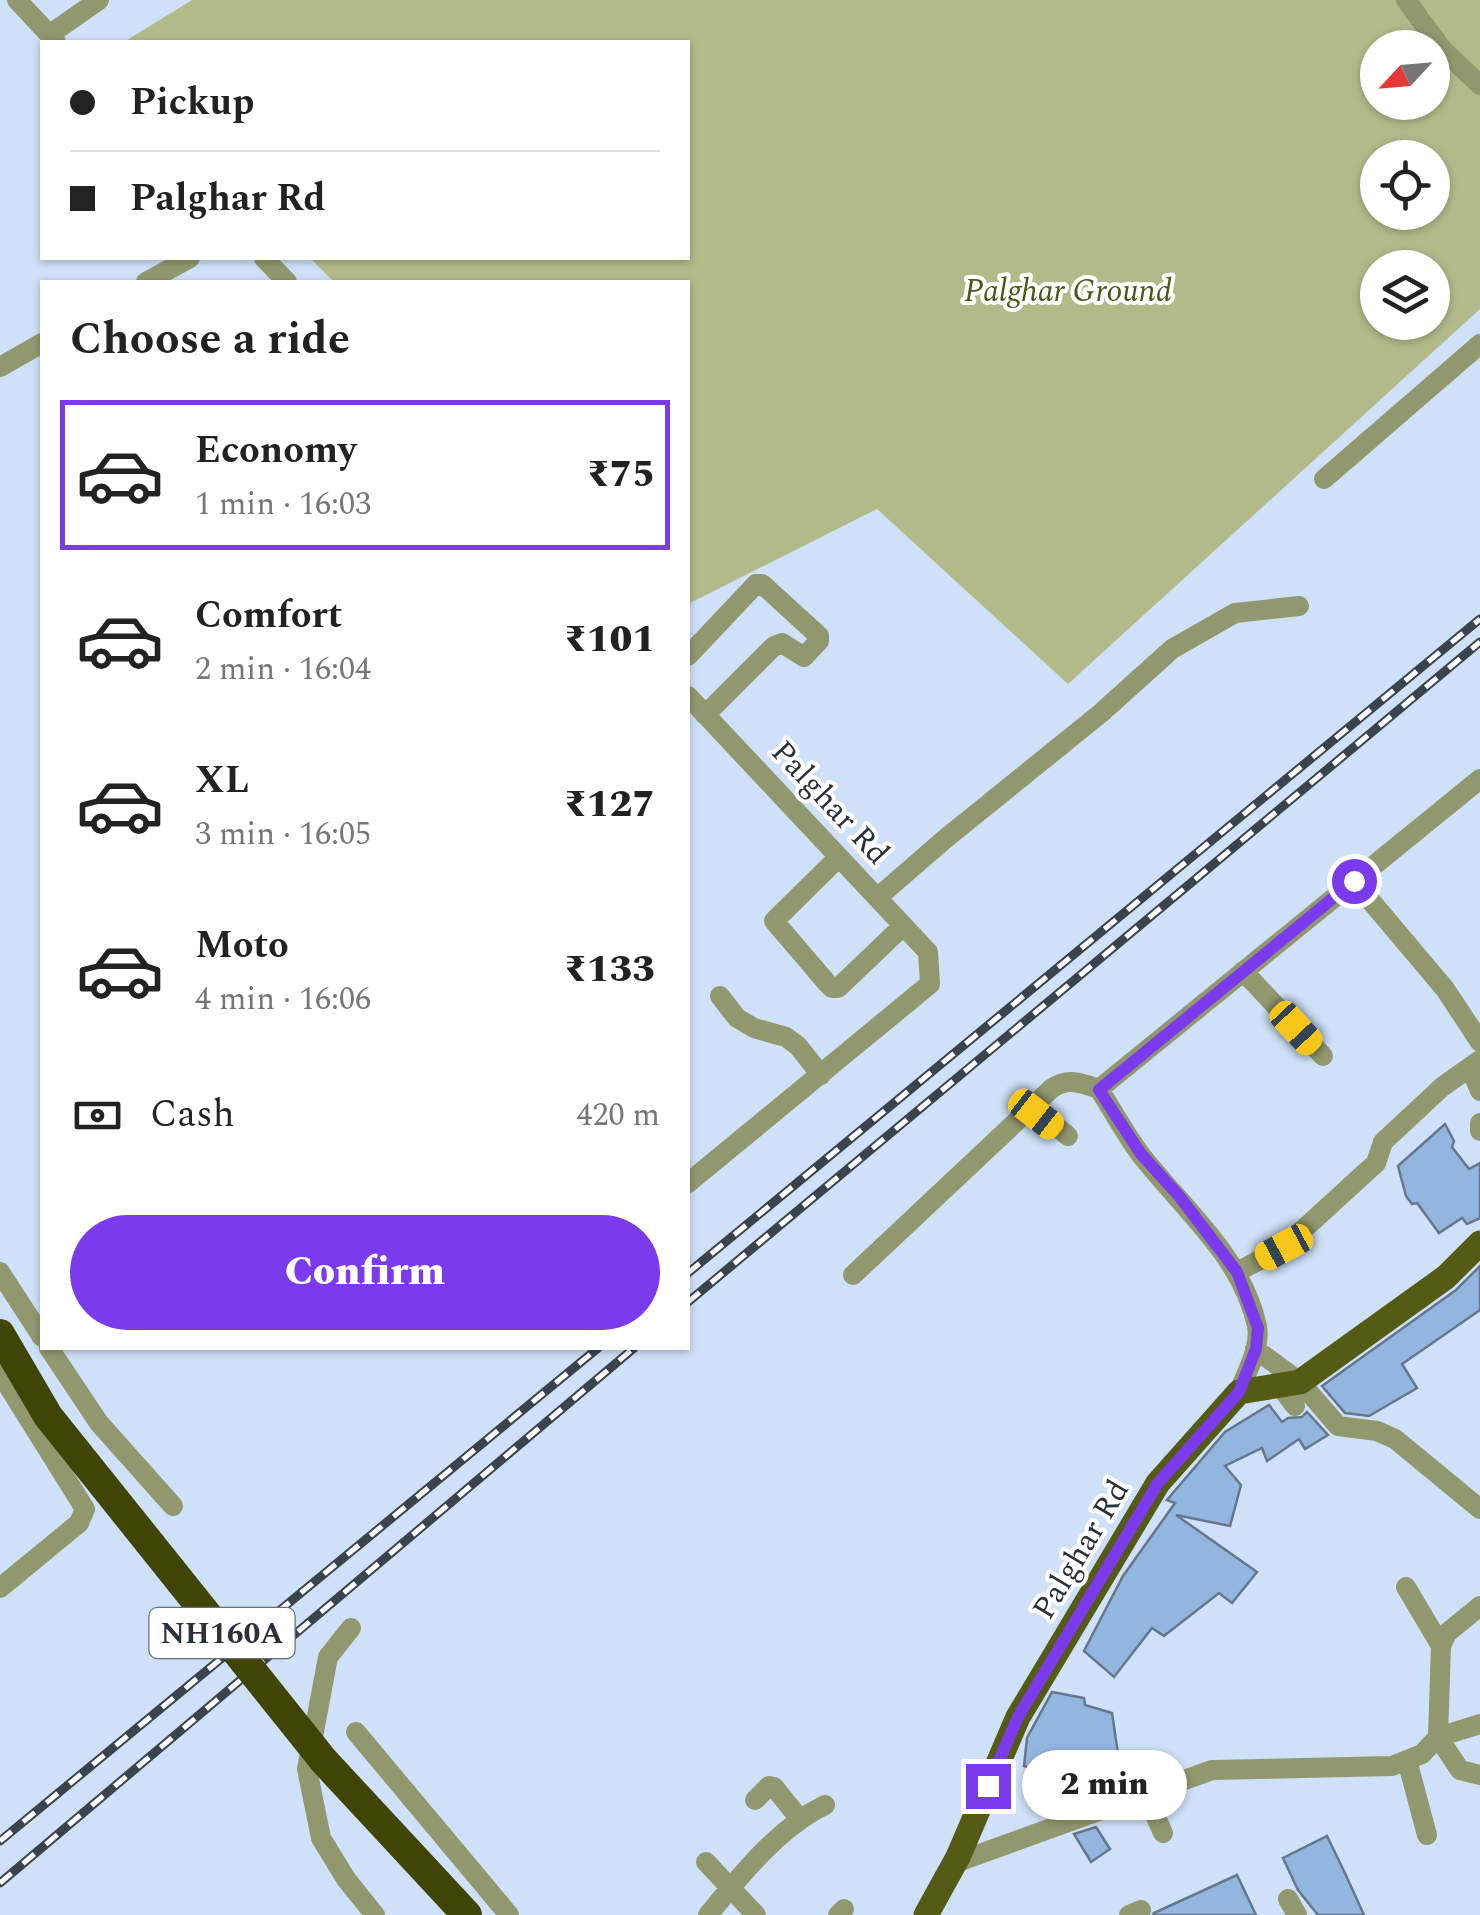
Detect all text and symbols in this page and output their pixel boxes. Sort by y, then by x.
north arrow [1360,30,1450,120]
map controls [1360,30,1450,340]
text: Pickup [130,74,254,132]
button: locate [1360,140,1450,230]
text: Palghar Rd [130,170,326,228]
button: layers [1360,250,1450,340]
park label: Palghar Ground [964,267,1172,316]
text: Choose a ride [70,305,350,374]
text: Economy [195,422,356,480]
icon: car [75,430,165,520]
text: ₹75 [587,446,655,504]
text: 1 min · 16:03 [195,480,371,529]
text: Comfort [195,587,342,645]
icon: car [75,595,165,685]
text: ₹101 [564,611,655,669]
text: 2 min · 16:04 [195,645,371,694]
street label: Palghar Rd [759,729,901,877]
text: XL [195,752,249,810]
icon: car [75,760,165,850]
text: ₹127 [564,776,655,834]
text: 3 min · 16:05 [195,810,371,859]
route start [1332,859,1377,904]
text: Moto [195,917,289,975]
icon: car [75,925,165,1015]
text: ₹133 [564,941,655,999]
text: 4 min · 16:06 [195,975,371,1024]
car [1265,996,1327,1060]
car [1003,1084,1069,1144]
text: Cash [150,1086,235,1144]
icon: cash [70,1088,125,1143]
text: 420 m [576,1091,660,1140]
button: Confirm [70,1215,660,1330]
car [1250,1220,1318,1274]
street label: Palghar Rd [1020,1470,1142,1629]
road number: NH160A [150,1608,294,1658]
callout: 2 min [1023,1751,1188,1821]
text: 2 min [1060,1760,1149,1809]
route end [966,1764,1011,1809]

